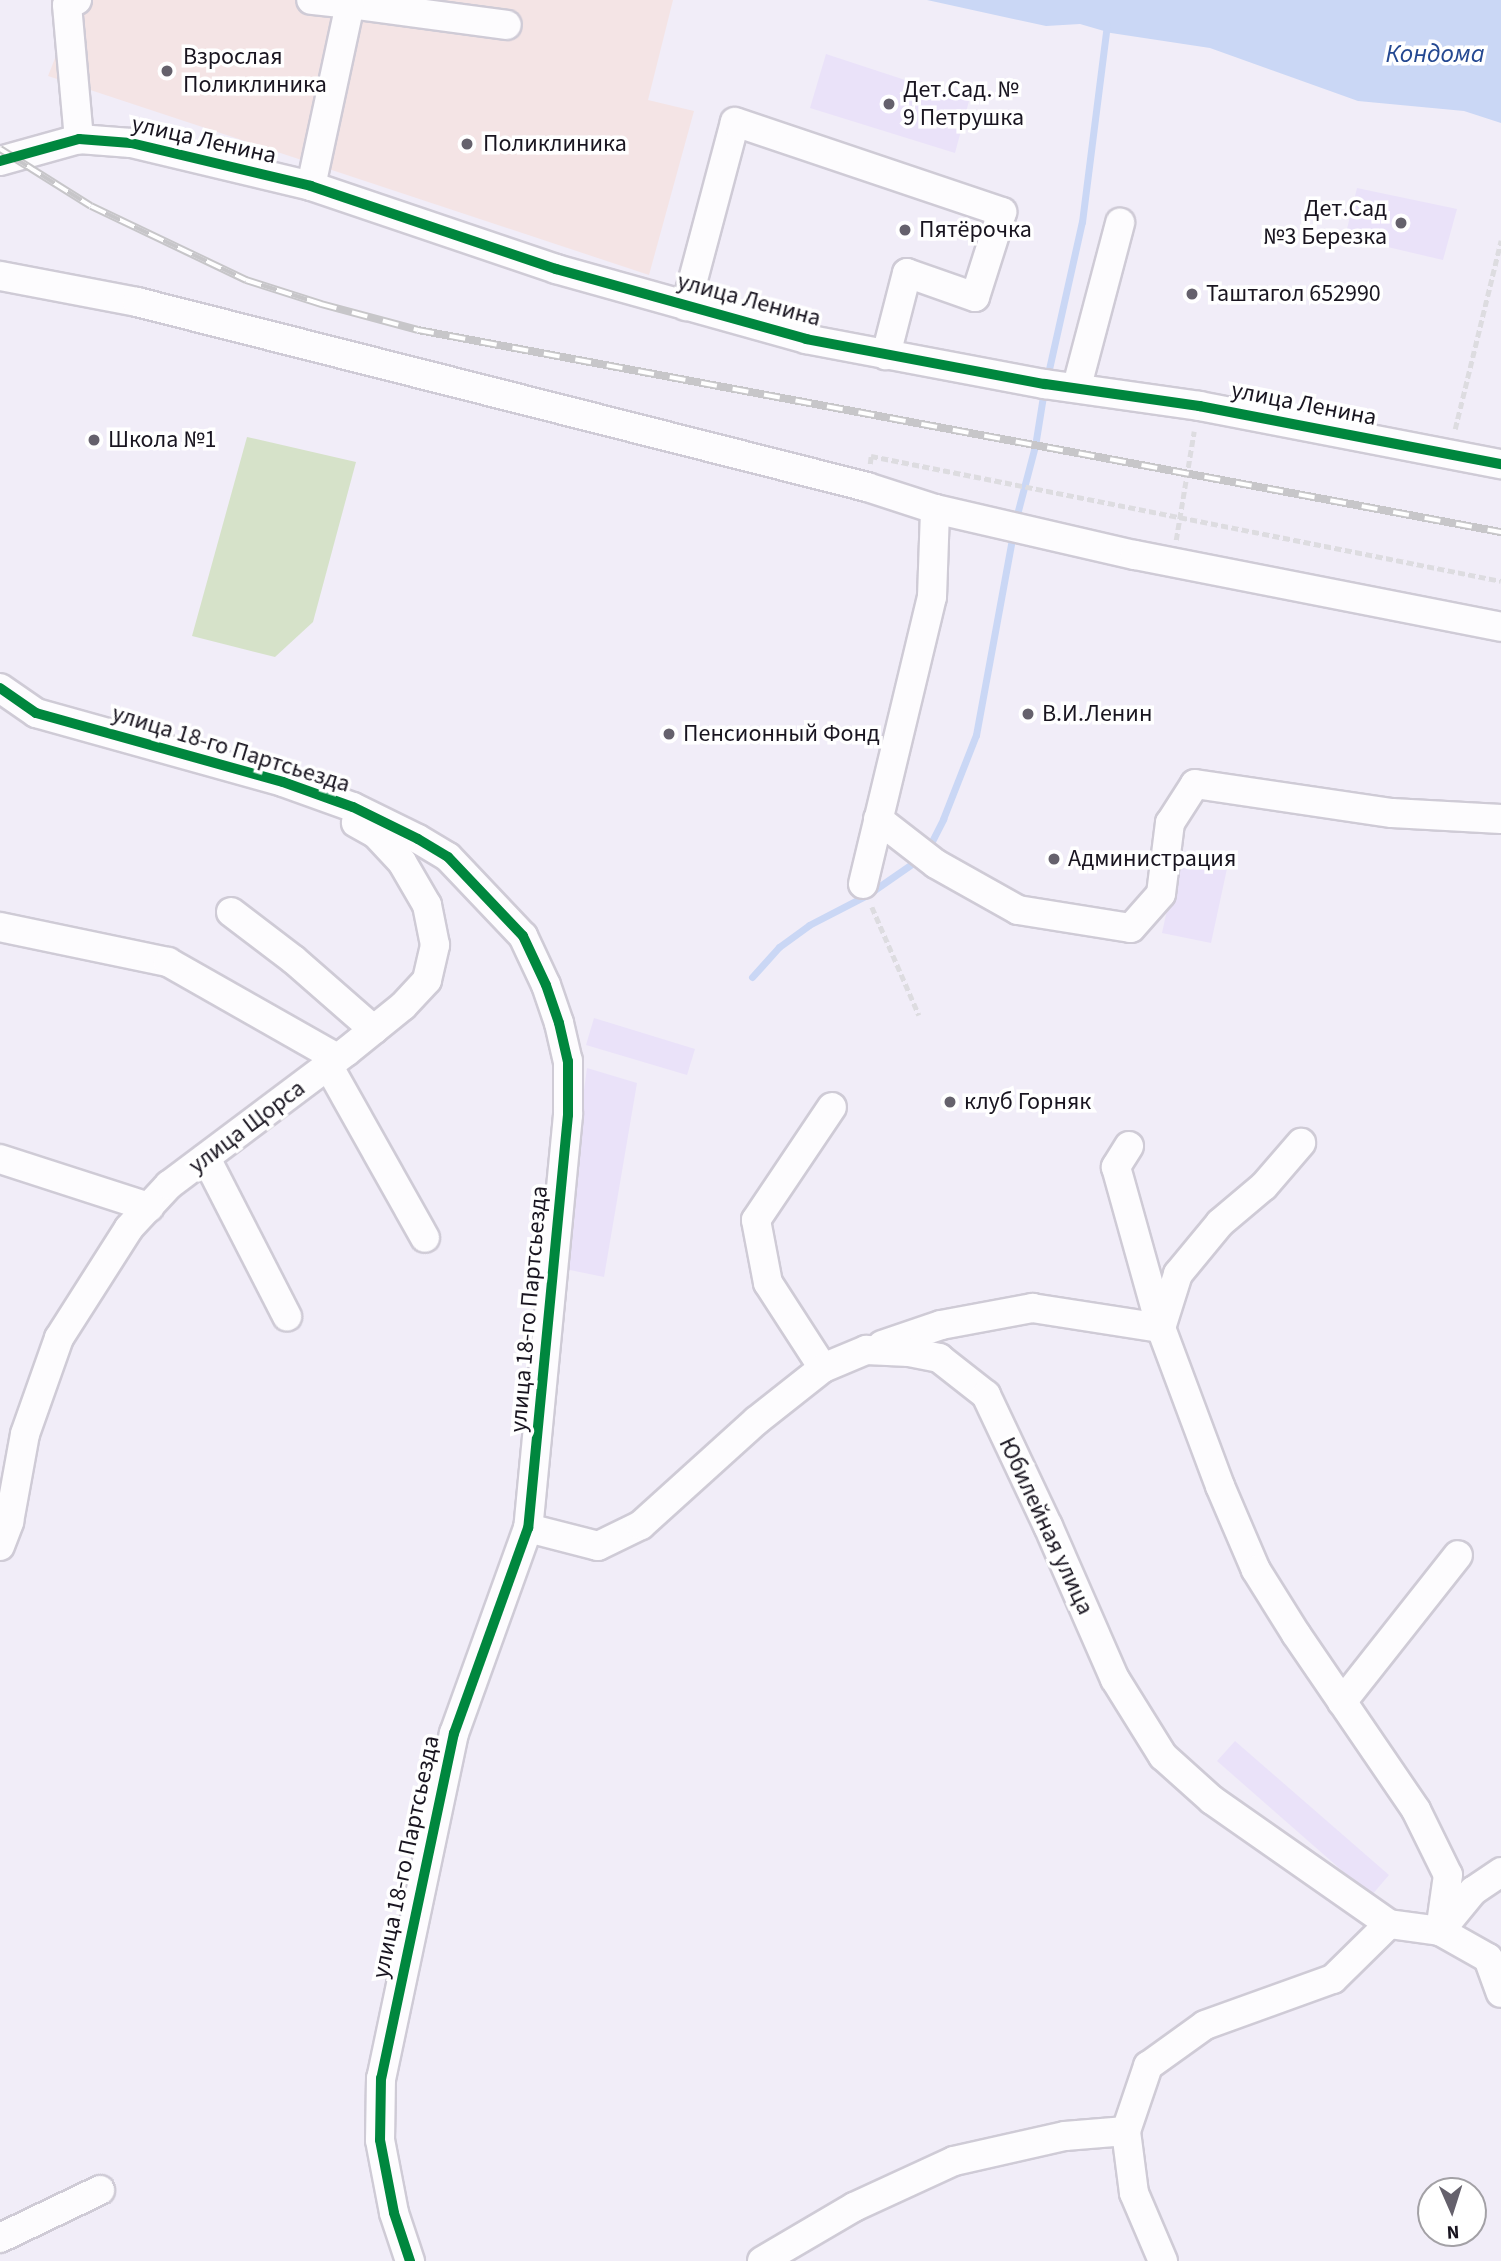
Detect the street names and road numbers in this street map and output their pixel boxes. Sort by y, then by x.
street label: улица Ленина [129,109,279,171]
street label: улица Ленина [674,267,824,333]
street label: улица Ленина [1229,376,1379,432]
street label: улица 18-го Партсьезда [108,699,354,799]
street label: улица Щорса [183,1074,311,1180]
street label: улица 18-го Партсьезда [504,1185,554,1433]
street label: Юбилейная улица [992,1433,1100,1619]
street label: улица 18-го Партсьезда [366,1733,446,1981]

